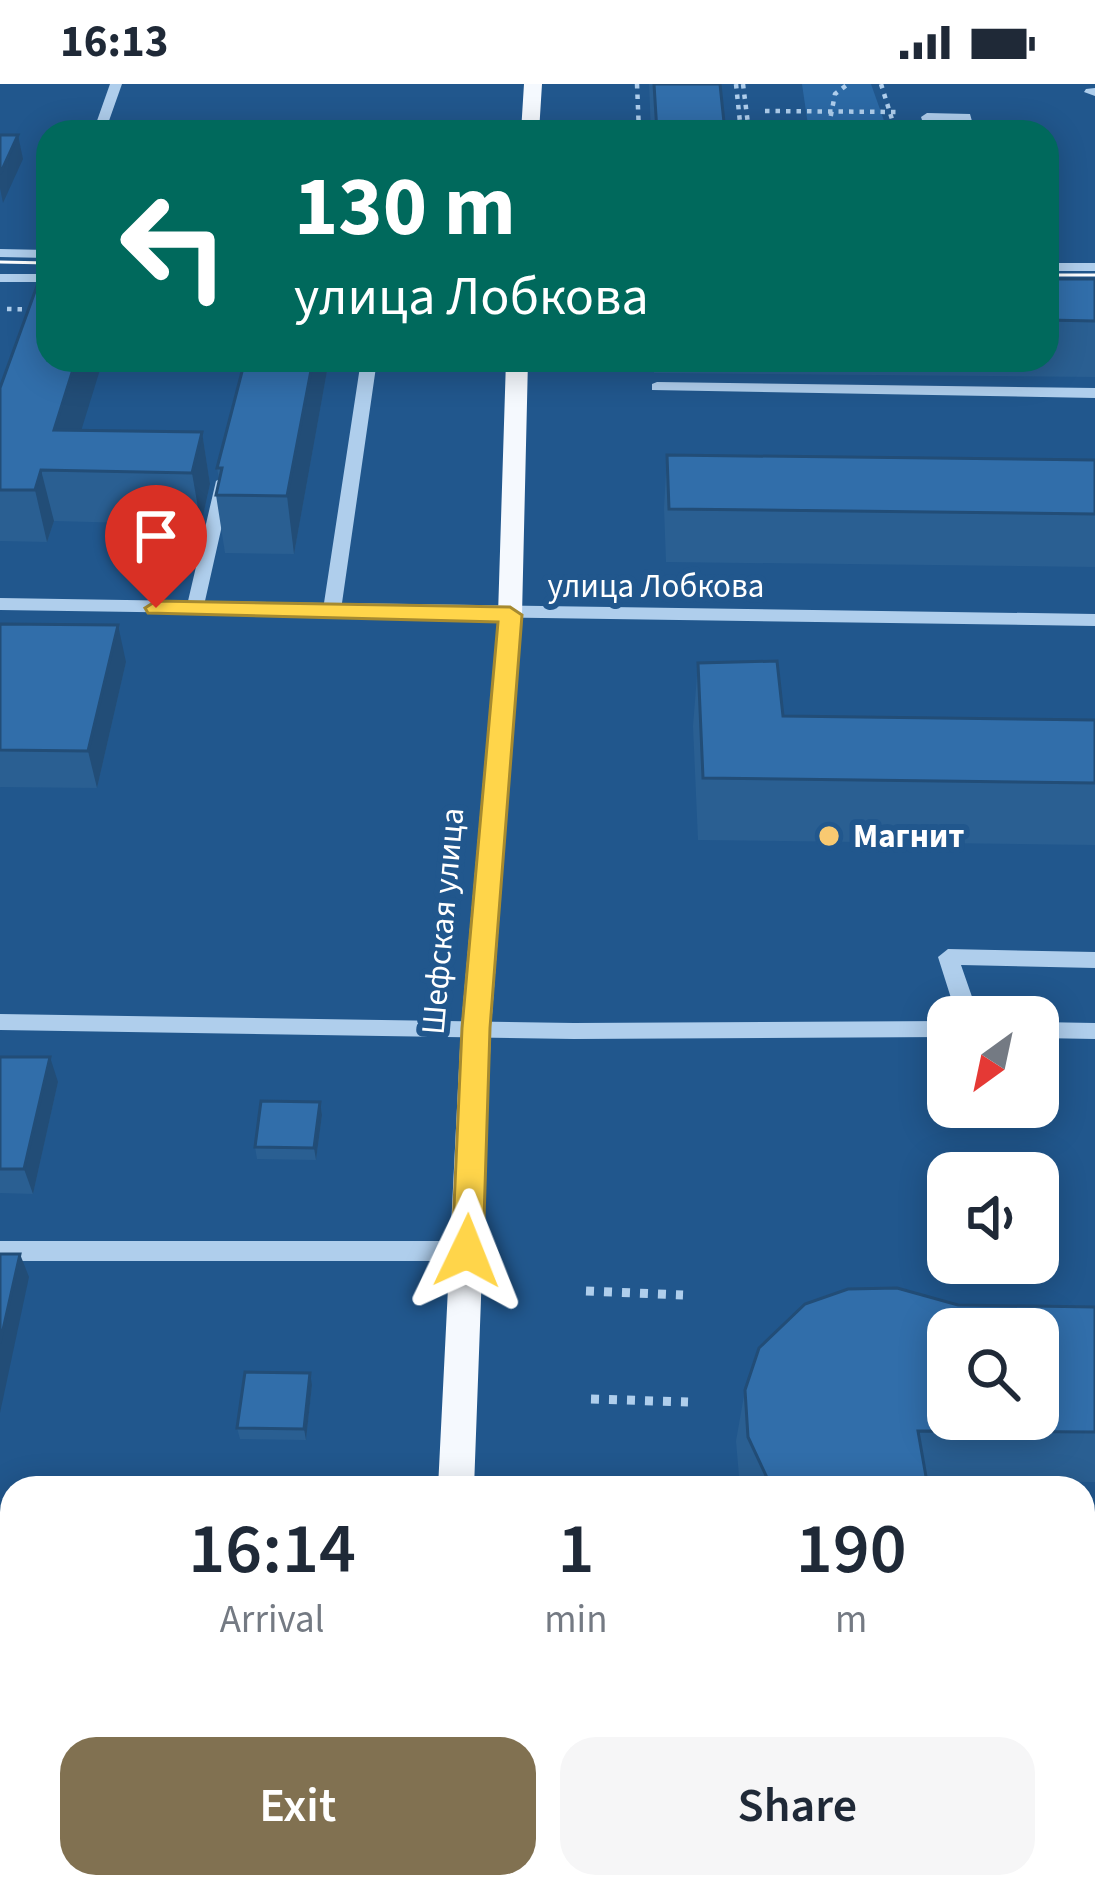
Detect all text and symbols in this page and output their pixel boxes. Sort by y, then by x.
text: 16:13 [60,10,169,74]
text: 130 m [294,148,516,268]
icon: left [96,168,252,324]
text: улица Лобкова [294,259,649,336]
pin [105,485,207,608]
icon: arrive [123,503,189,569]
street label: улица Лобкова [548,563,764,610]
street label: Шефская улица [410,806,476,1036]
place label: Магнит [853,813,964,860]
marker: Магнит [816,823,842,849]
north arrow [927,996,1059,1128]
map controls [927,996,1059,1440]
button: sound [927,1152,1059,1284]
position arrow [404,1188,530,1314]
button: search [927,1308,1059,1440]
text: 16:14 [188,1498,356,1601]
text: 1 [557,1498,594,1601]
text: 190 [796,1498,907,1601]
text: Arrival [220,1592,325,1648]
text: min [544,1592,608,1648]
text: m [835,1592,867,1648]
button: Exit [60,1737,536,1875]
button: Share [560,1737,1035,1875]

